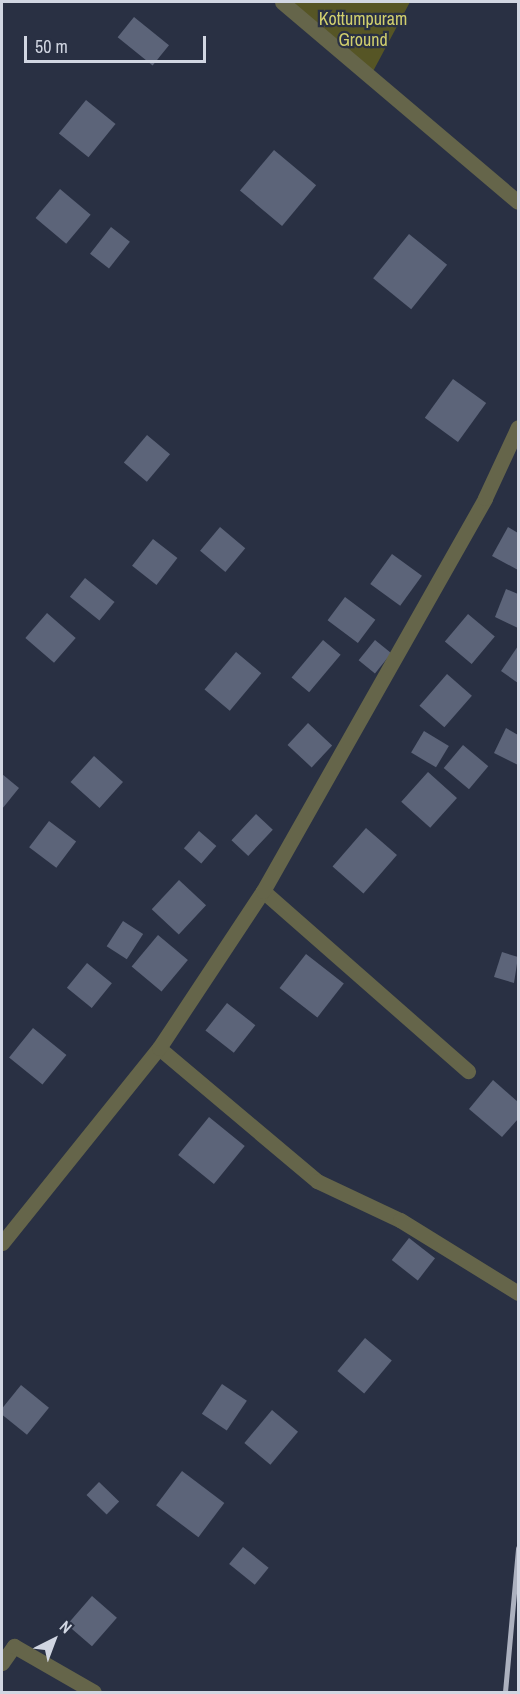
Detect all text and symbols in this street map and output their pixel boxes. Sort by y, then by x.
park label: Kottumpuram Ground [319,9,407,52]
scale bar [27,24,208,62]
text: 50 m [35,34,68,59]
north arrow [24,1610,84,1670]
text: N [55,1615,77,1638]

